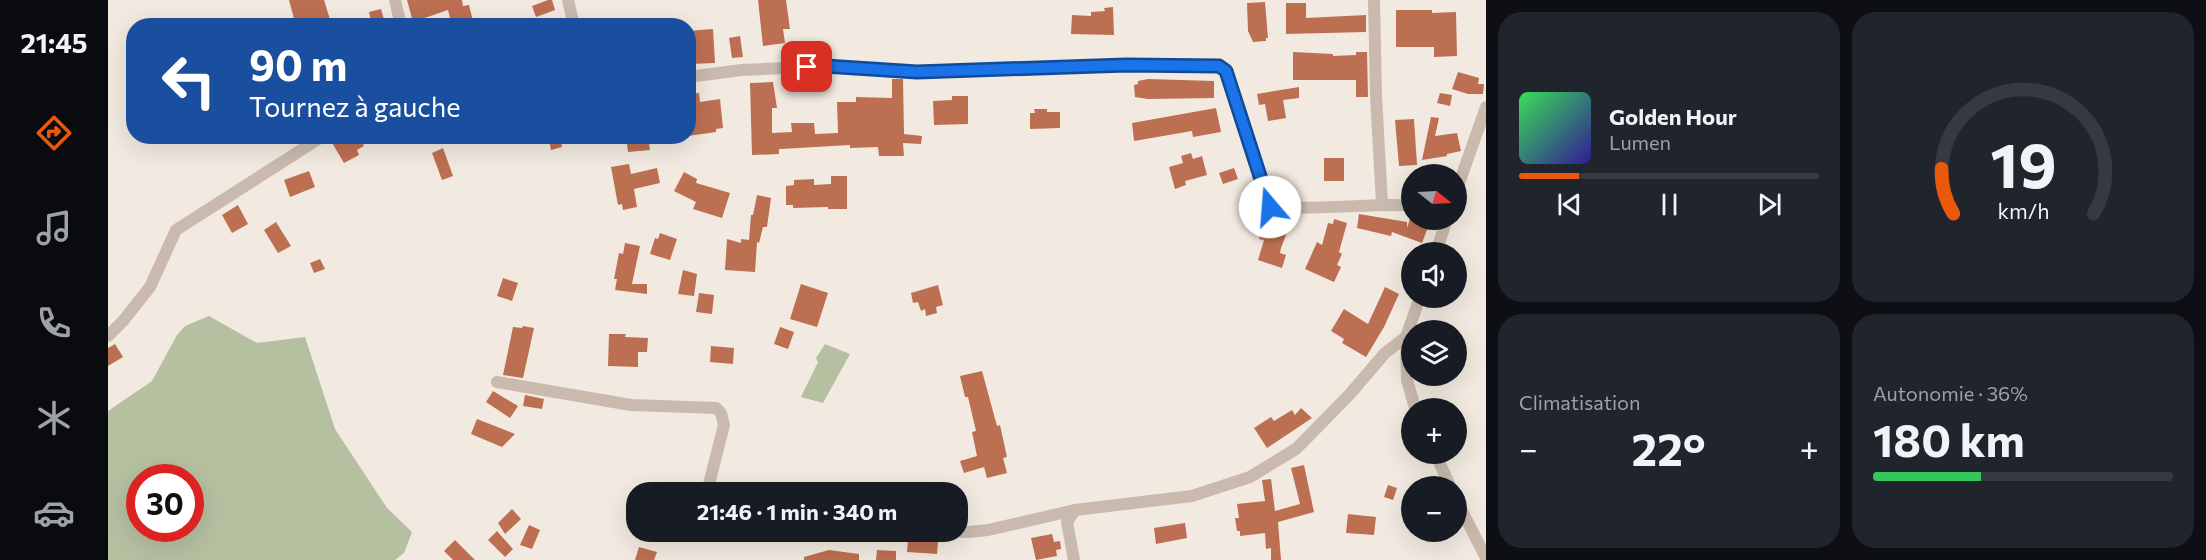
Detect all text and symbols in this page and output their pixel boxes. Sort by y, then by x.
text: 21:45 [20,26,88,59]
text: 90 m [249,38,348,90]
pin [781,41,832,92]
icon: left [150,42,228,120]
icon: arrive [790,50,823,83]
text: Tournez à gauche [249,90,460,123]
text: Golden Hour [1609,103,1737,130]
icon: directions [33,112,75,154]
text: 19 [1990,125,2056,201]
text: Lumen [1609,130,1671,154]
north arrow [1401,164,1467,230]
map controls [1401,164,1467,542]
position arrow [1238,175,1302,239]
icon: previous [1553,188,1586,221]
icon: pause [1653,188,1686,221]
icon: next [1753,188,1786,221]
text: km/h [1997,197,2049,223]
icon: music [33,207,75,249]
button: sound [1401,242,1467,308]
icon: phone [33,302,75,344]
button: layers [1401,320,1467,386]
text: Autonomie · 36% [1873,381,2028,405]
text: Climatisation [1519,390,1640,414]
icon: climate [33,397,75,439]
button: + [1401,398,1467,464]
text: 180 km [1873,411,2025,466]
text: 22° [1632,420,1706,475]
text: − [1519,427,1538,468]
text: + [1800,427,1819,468]
speed limit sign: 30 [126,464,204,542]
button: − [1401,476,1467,542]
icon: car [33,492,75,534]
text: 21:46 · 1 min · 340 m [697,498,897,525]

